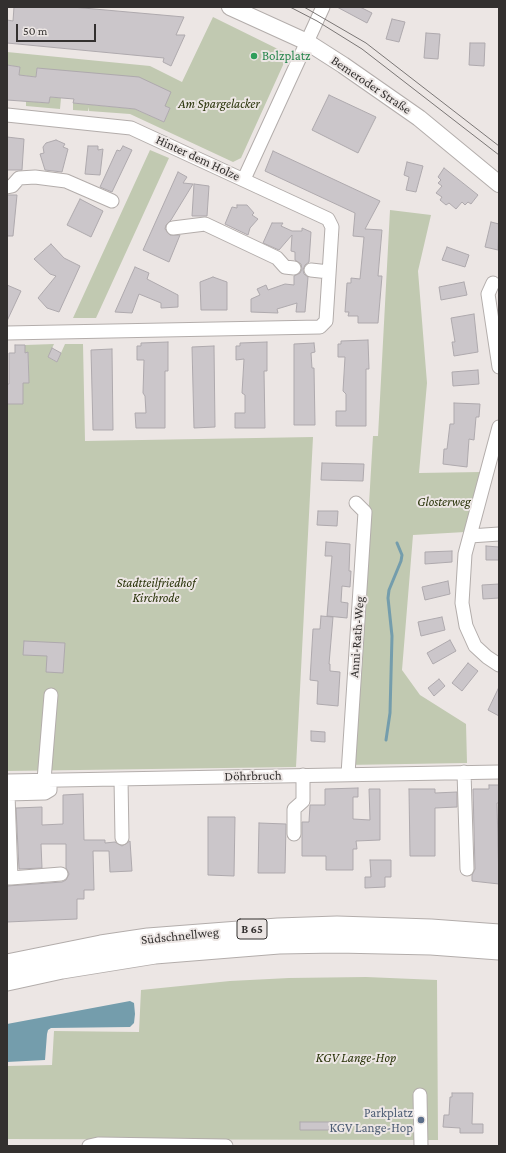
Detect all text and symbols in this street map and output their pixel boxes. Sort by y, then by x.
scale bar [18,16,98,42]
text: 50 m [23,24,47,38]
place label: Bolzplatz [262,48,310,64]
marker: Bolzplatz [249,51,259,61]
street label: Bemeroder Straße [328,53,414,117]
park label: Am Spargelacker [178,96,260,112]
street label: Hinter dem Holze [153,132,243,184]
park label: Glosterweg [417,494,471,510]
park label: Stadtteilfriedhof Kirchrode [117,575,195,606]
street label: Anni-Rath-Weg [346,596,368,678]
street label: Döhrbruch [224,768,282,784]
road number: B 65 [237,919,267,939]
street label: Südschnellweg [140,924,220,948]
park label: KGV Lange-Hop [316,1050,396,1066]
place label: Parkplatz KGV Lange-Hop [329,1105,413,1136]
marker: Parkplatz KGV Lange-Hop [416,1115,426,1125]

